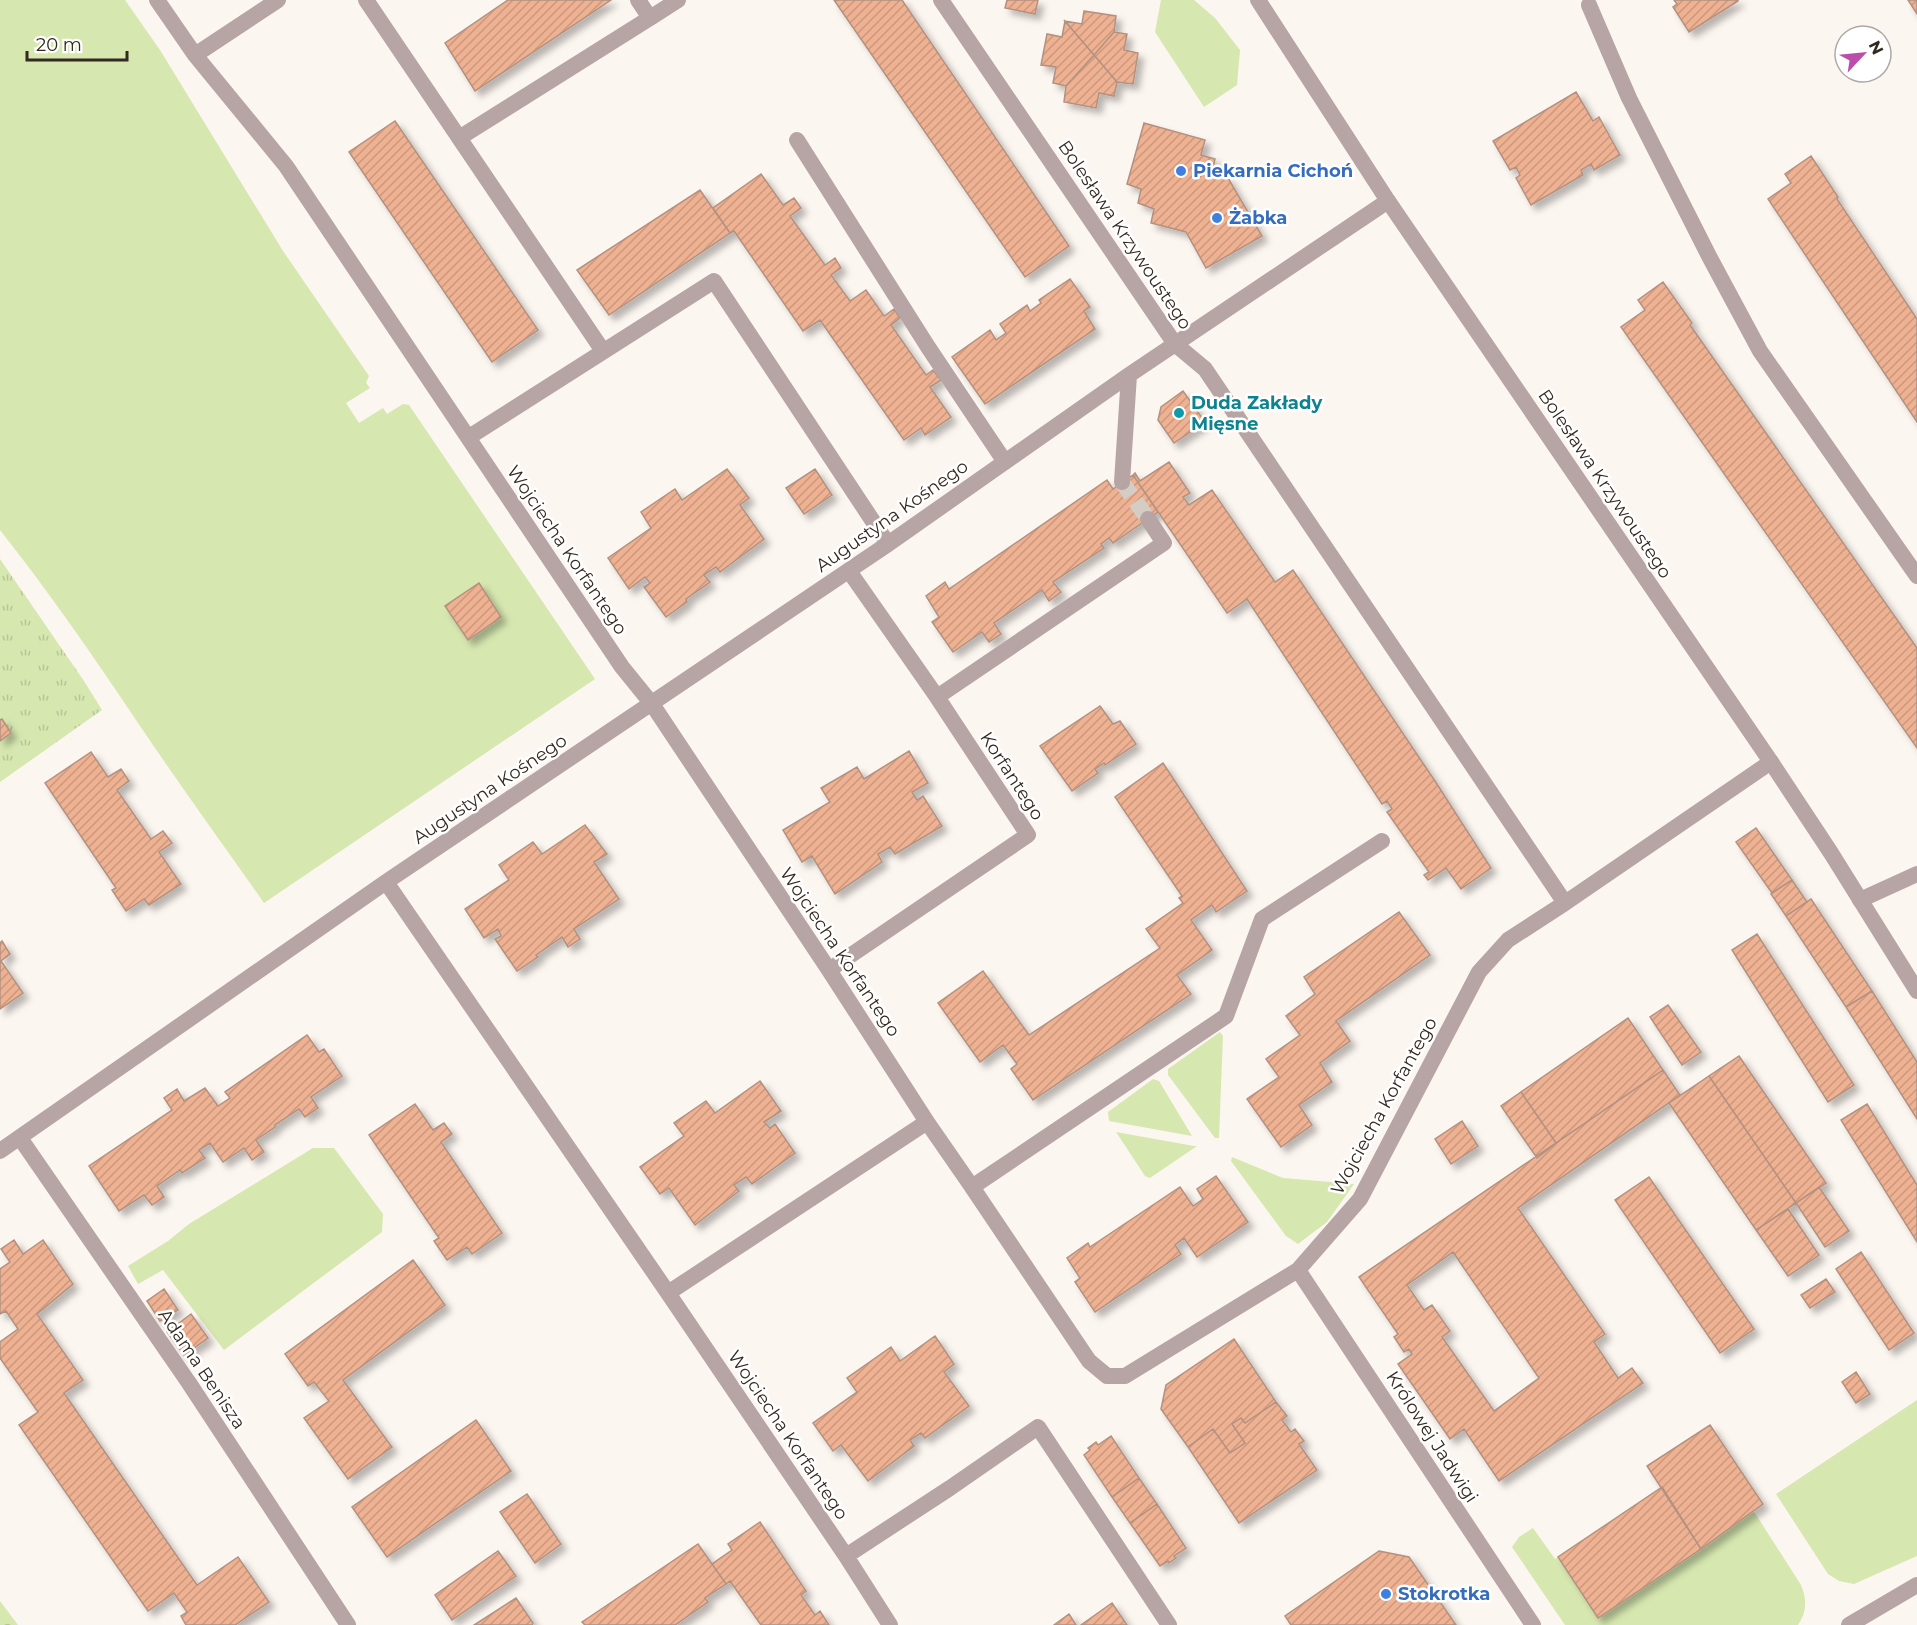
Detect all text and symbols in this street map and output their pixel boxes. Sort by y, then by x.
scale bar [27,24,128,62]
north arrow [1833,24,1893,84]
text: 20 m [36,34,82,56]
text: N [1865,38,1887,58]
street label: Bolesława Krzywoustego [1053,136,1197,334]
place label: Piekarnia Cichoń [1193,160,1353,182]
marker: Piekarnia Cichoń [1174,164,1188,178]
place label: Żabka [1229,207,1287,229]
marker: Żabka [1210,211,1224,225]
street label: Bolesława Krzywoustego [1533,385,1677,583]
place label: Duda Zakłady Mięsne [1191,392,1322,435]
marker: Duda Zakłady Mięsne [1172,406,1186,420]
street label: Augustyna Kośnego [812,455,972,577]
street label: Wojciecha Korfantego [502,461,632,639]
street label: Korfantego [975,728,1049,824]
street label: Augustyna Kośnego [409,729,571,849]
street label: Wojciecha Korfantego [775,863,905,1041]
street label: Wojciecha Korfantego [1326,1013,1442,1199]
street label: Adama Benisza [154,1305,250,1433]
street label: Wojciecha Korfantego [723,1346,853,1524]
street label: Królowej Jadwigi [1381,1367,1483,1507]
place label: Stokrotka [1398,1583,1490,1605]
marker: Stokrotka [1379,1587,1393,1601]

